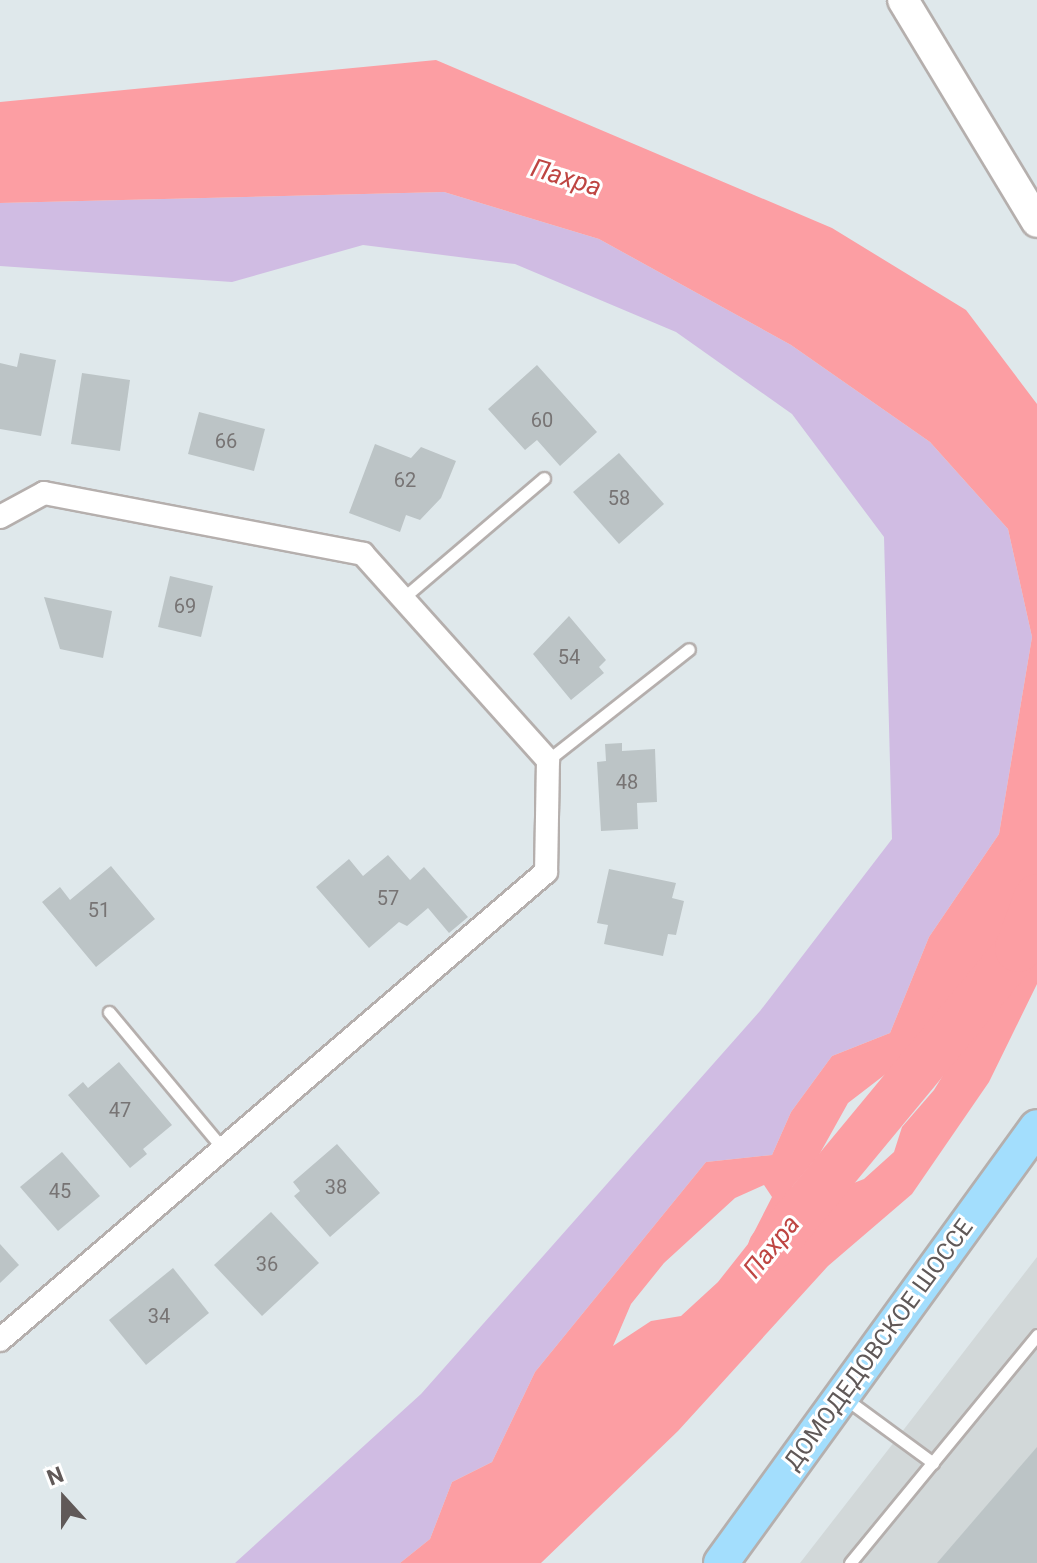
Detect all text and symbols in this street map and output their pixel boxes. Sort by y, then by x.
water label: Пахра [527,153,605,203]
house number: 60 [531,408,553,432]
house number: 66 [215,429,237,453]
house number: 62 [394,468,416,492]
house number: 58 [608,486,630,510]
house number: 69 [174,594,196,618]
house number: 54 [558,645,580,669]
house number: 48 [616,770,638,794]
house number: 57 [377,886,399,910]
house number: 51 [88,898,110,922]
house number: 47 [109,1098,131,1122]
house number: 38 [325,1175,347,1199]
house number: 45 [49,1179,71,1203]
water label: Пахра [737,1209,807,1285]
street label: ДОМОДЕДОВСКОЕ ШОССЕ [778,1214,980,1476]
house number: 36 [256,1252,278,1276]
house number: 34 [148,1304,170,1328]
north arrow [24,1459,104,1539]
text: N [43,1462,67,1491]

